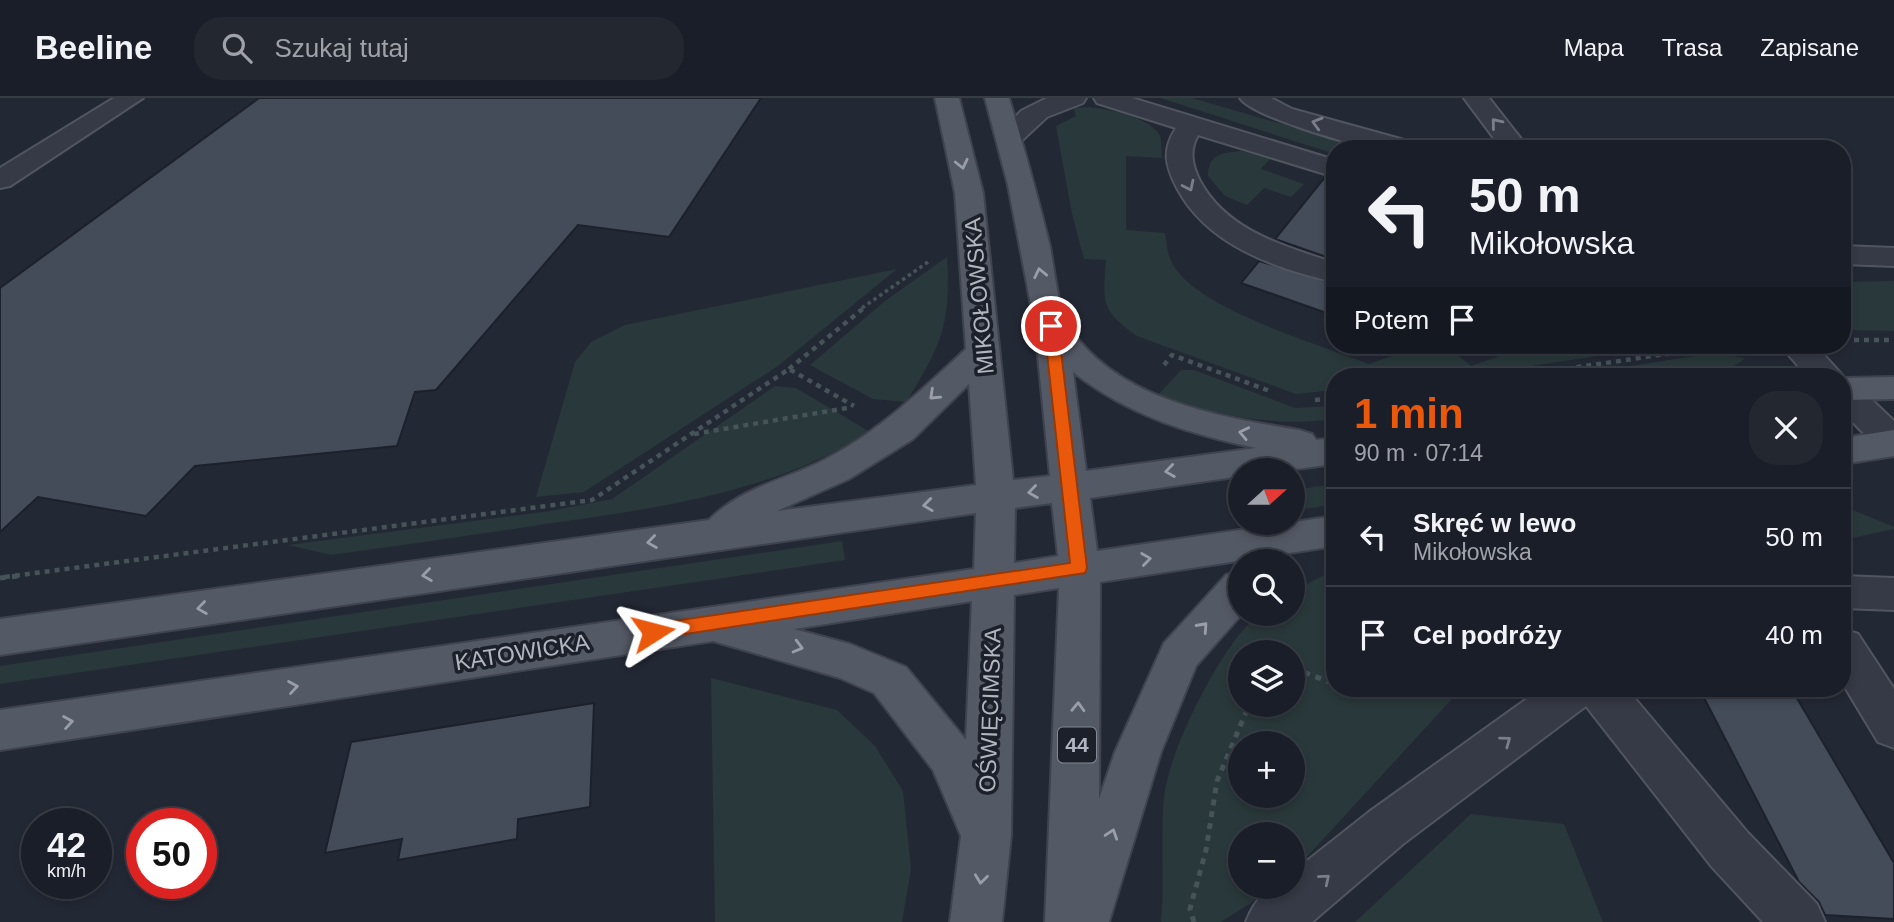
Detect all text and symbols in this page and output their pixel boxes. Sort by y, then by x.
search box [194,17,684,80]
text: Beeline [35,29,152,66]
icon: search [218,29,256,67]
text: Szukaj tutaj [274,33,409,63]
text: Mapa [1564,34,1624,61]
text: Trasa [1662,34,1722,61]
text: Zapisane [1760,34,1859,61]
one-way arrow [1311,117,1323,132]
one-way arrow [1492,119,1504,132]
one-way arrow [954,158,969,170]
icon: left [1354,168,1445,259]
text: 50 m [1469,168,1581,222]
one-way arrow [1180,179,1194,191]
street label: MIKOŁOWSKA [959,216,999,375]
text: Mikołowska [1469,225,1634,261]
one-way arrow [1034,267,1049,279]
pin [1021,296,1081,356]
icon: arrive [1443,301,1481,339]
text: Potem [1354,305,1429,335]
icon: arrive [1032,307,1070,345]
one-way arrow [929,387,942,400]
text: 1 min [1354,390,1464,437]
button: close [1749,391,1823,465]
one-way arrow [1238,426,1250,441]
text: 90 m · 07:14 [1354,440,1483,466]
north arrow [1228,458,1306,536]
map controls [1228,458,1305,899]
one-way arrow [1164,463,1176,478]
one-way arrow [1027,484,1039,499]
one-way arrow [923,498,934,513]
text: Skręć w lewo [1413,508,1576,538]
icon: left [1354,518,1392,556]
text: 50 m [1765,522,1823,552]
one-way arrow [646,535,658,550]
text: Mikołowska [1413,539,1532,565]
button: search [1228,549,1305,626]
one-way arrow [1141,551,1152,566]
one-way arrow [421,568,433,583]
position arrow [616,595,690,669]
one-way arrow [196,600,208,615]
icon: arrive [1354,616,1392,654]
text: Cel podróży [1413,620,1562,650]
text: 40 m [1765,620,1823,650]
one-way arrow [1195,622,1207,635]
street label: OŚWIĘCIMSKA [973,626,1006,793]
street label: KATOWICKA [453,628,592,675]
one-way arrow [792,639,804,654]
button: layers [1228,640,1305,717]
one-way arrow [287,680,298,695]
one-way arrow [1070,701,1086,712]
one-way arrow [62,715,74,730]
road number: 44 [1058,728,1096,762]
button: + [1228,731,1305,808]
one-way arrow [1498,736,1511,749]
speed limit sign: 50 [126,808,217,899]
button: − [1228,822,1305,899]
text: 42 [47,825,86,864]
one-way arrow [1104,828,1118,840]
text: km/h [47,861,86,881]
one-way arrow [974,873,989,885]
one-way arrow [1317,874,1329,887]

